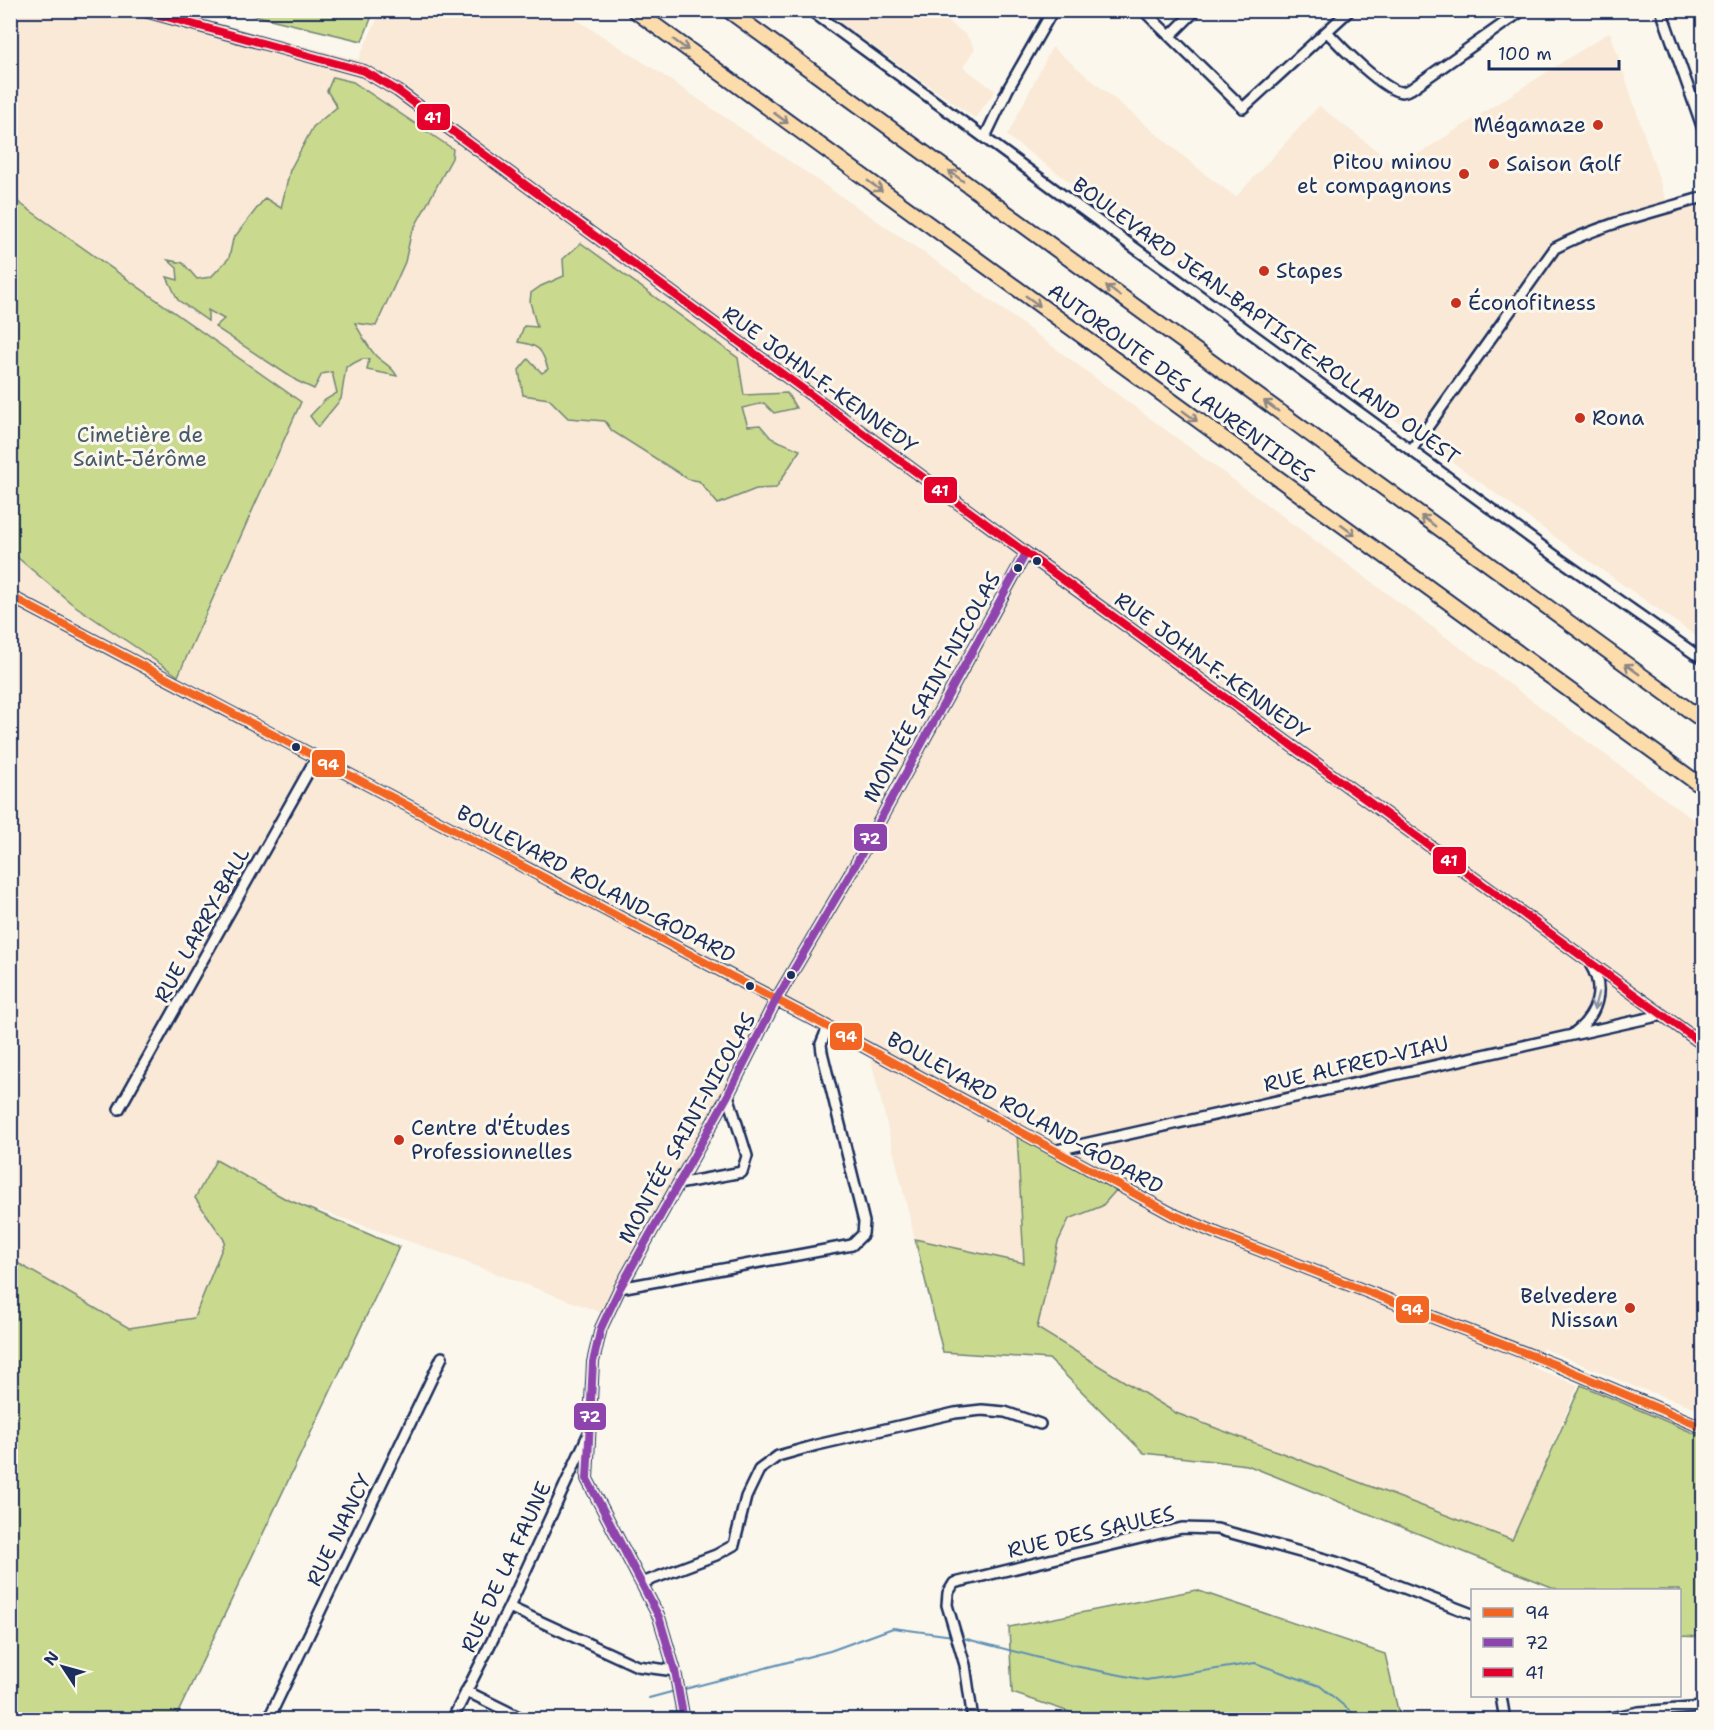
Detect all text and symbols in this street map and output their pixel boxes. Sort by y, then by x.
scale bar [1489,33,1620,71]
one-way arrow [672,39,689,51]
text: 100 m [1498,42,1552,66]
line badge: 41 [416,103,451,131]
text: 41 [424,107,442,128]
place label: Mégamaze [1474,111,1586,139]
one-way arrow [773,112,789,124]
marker: Mégamaze [1591,118,1605,132]
place label: Pitou minou et compagnons [1297,148,1452,200]
place label: Saison Golf [1506,150,1622,178]
marker: Saison Golf [1487,157,1501,171]
marker: Pitou minou et compagnons [1457,167,1471,181]
one-way arrow [948,170,964,182]
street label: BOULEVARD JEAN-BAPTISTE-ROLLAND OUEST [1067,171,1465,471]
one-way arrow [867,180,883,192]
place label: Stapes [1276,257,1343,285]
marker: Stapes [1257,264,1271,278]
street label: AUTOROUTE DES LAURENTIDES [1042,277,1320,489]
one-way arrow [1105,285,1121,298]
place label: Éconofitness [1468,288,1596,317]
one-way arrow [1024,294,1040,307]
marker: Éconofitness [1449,296,1463,310]
street label: RUE JOHN-F.-KENNEDY [717,300,923,460]
one-way arrow [1263,400,1279,412]
place label: Rona [1592,404,1644,432]
one-way arrow [1182,409,1198,422]
marker: Rona [1573,411,1587,425]
park label: Cimetière de Saint-Jérôme [73,421,207,473]
line badge: 41 [923,476,958,504]
text: 41 [931,480,949,501]
one-way arrow [1421,515,1437,527]
one-way arrow [1339,524,1355,536]
unlabelled marker [1031,555,1043,567]
unlabelled marker [1012,562,1024,574]
street label: MONTÉE SAINT-NICOLAS [856,566,1007,807]
street label: RUE JOHN-F.-KENNEDY [1109,586,1315,746]
one-way arrow [1624,663,1640,675]
unlabelled marker [290,741,302,753]
line badge: 94 [311,749,346,778]
text: 94 [317,754,339,775]
street label: BOULEVARD ROLAND-GODARD [452,798,740,970]
line badge: 72 [853,823,888,852]
text: 72 [859,828,881,849]
street label: RUE LARRY-BALL [148,842,256,1008]
line badge: 41 [1432,846,1467,875]
text: 41 [1440,850,1458,871]
unlabelled marker [785,969,797,981]
unlabelled marker [744,980,756,992]
one-way arrow [1590,991,1602,1010]
street label: MONTÉE SAINT-NICOLAS [611,1007,762,1248]
line badge: 94 [829,1022,863,1051]
street label: BOULEVARD ROLAND-GODARD [882,1025,1168,1201]
text: 94 [835,1026,857,1047]
street label: RUE ALFRED-VIAU [1261,1029,1451,1099]
place label: Centre d'Études Professionnelles [411,1113,573,1166]
marker: Centre d'Études Professionnelles [392,1133,406,1147]
place label: Belvedere Nissan [1520,1282,1618,1334]
line badge: 94 [1395,1295,1430,1324]
text: 94 [1401,1299,1423,1320]
marker: Belvedere Nissan [1623,1301,1637,1315]
line badge: 72 [573,1402,607,1431]
text: 72 [579,1406,601,1427]
street label: RUE NANCY [300,1469,378,1591]
street label: RUE DE LA FAUNE [454,1477,558,1657]
street label: RUE DES SAULES [1005,1499,1177,1565]
legend [1471,1589,1681,1697]
text: 94 [1525,1601,1549,1625]
text: 72 [1525,1631,1549,1655]
north arrow [33,1637,93,1697]
text: N [39,1647,63,1670]
text: 41 [1525,1661,1544,1685]

